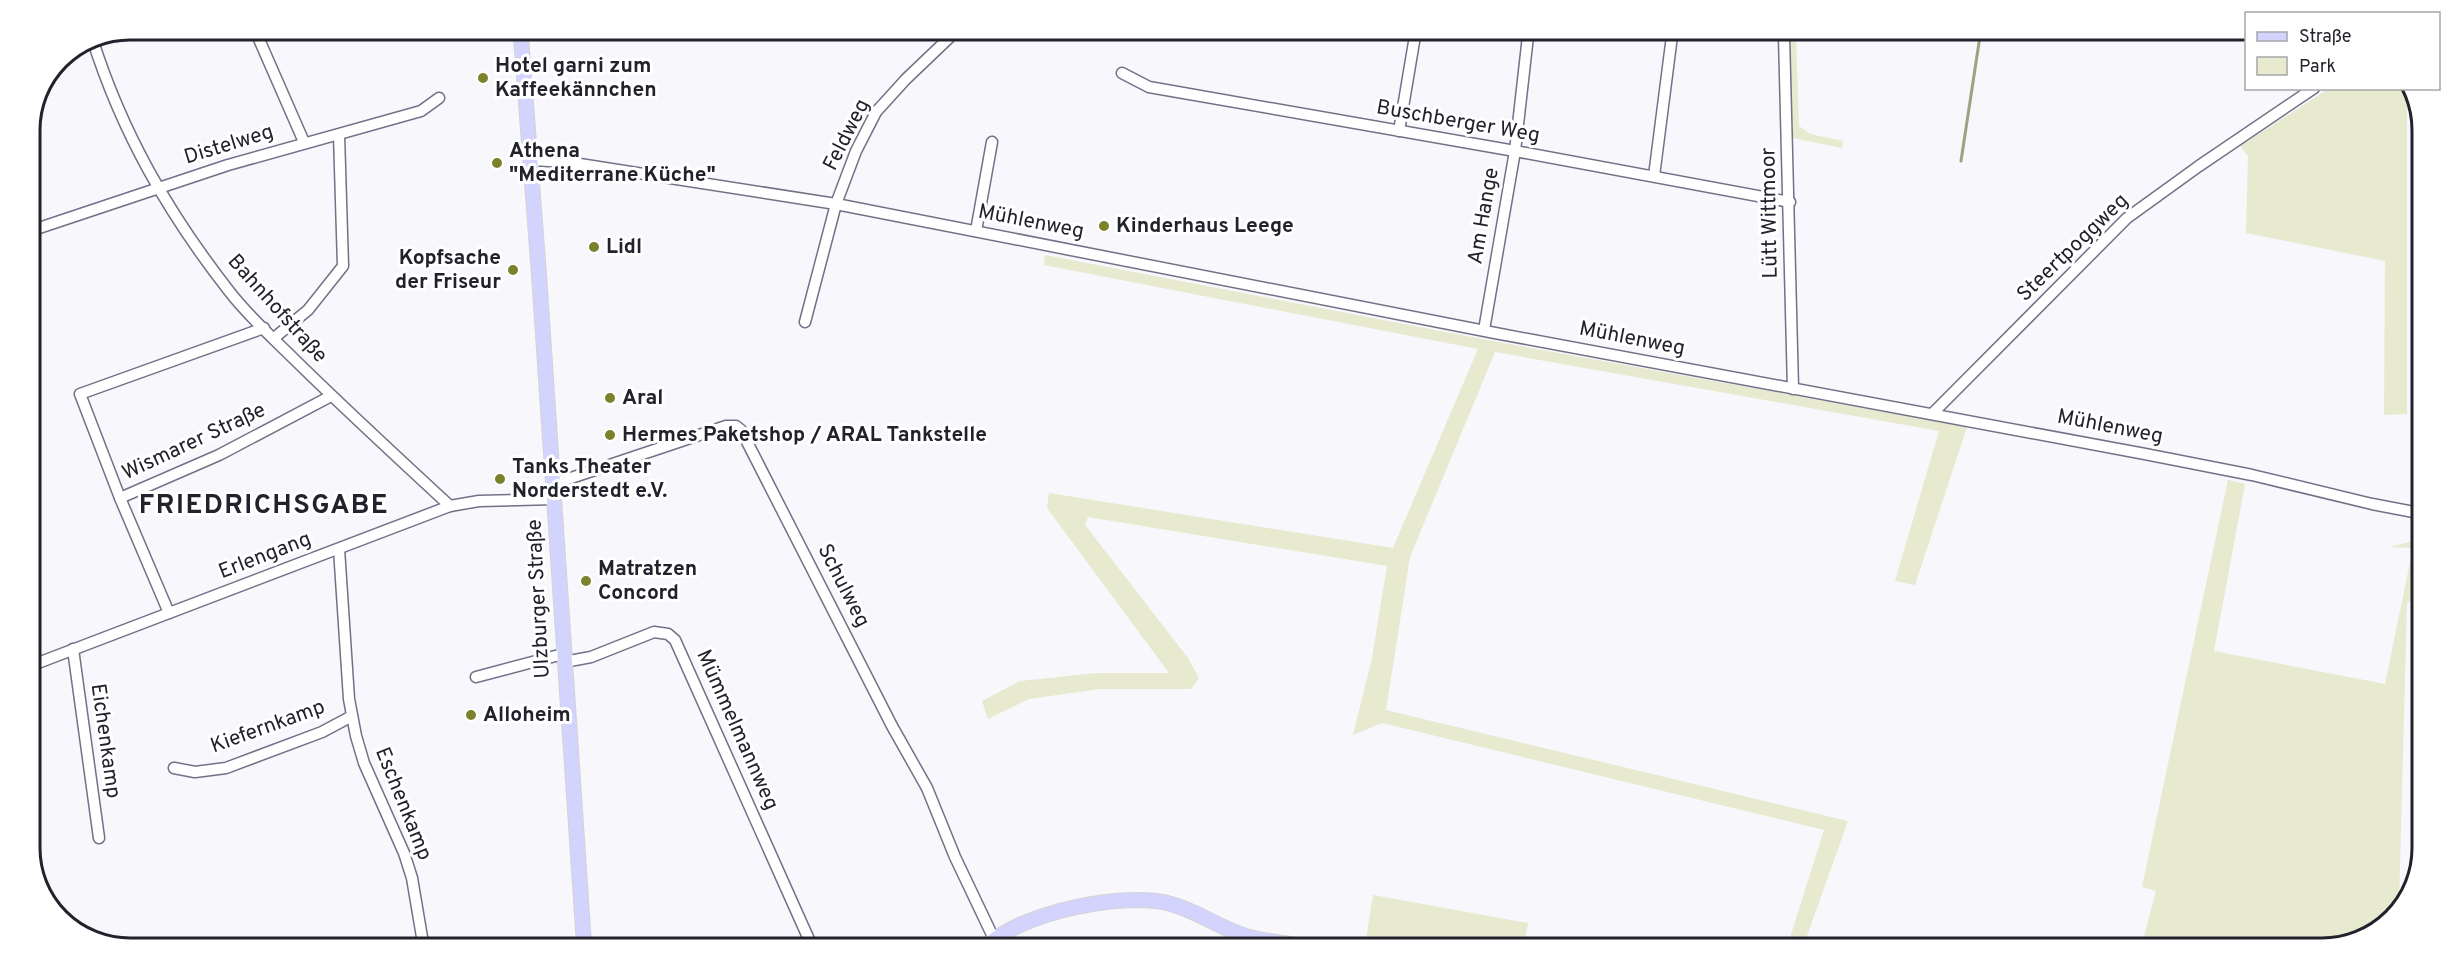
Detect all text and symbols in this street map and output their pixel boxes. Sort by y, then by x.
legend [2245,12,2440,90]
text: Straße [2299,26,2351,49]
place label: Hotel garni zum Kaffeekännchen [495,53,657,104]
text: Park [2299,56,2336,79]
marker: Hotel garni zum Kaffeekännchen [476,71,490,85]
street label: Buschberger Weg [1374,94,1542,150]
street label: Feldweg [817,95,877,175]
street label: Distelweg [181,119,277,171]
place label: Athena "Mediterrane Küche" [509,138,716,189]
street label: Lütt Wittmoor [1755,147,1785,279]
marker: Athena "Mediterrane Küche" [490,156,504,170]
street label: Am Hange [1462,166,1506,266]
street label: Steertpoggweg [2011,188,2135,308]
street label: Mühlenweg [976,198,1086,246]
place label: Kinderhaus Leege [1116,213,1294,240]
marker: Kinderhaus Leege [1097,219,1111,233]
place label: Lidl [606,234,642,261]
marker: Lidl [587,240,601,254]
place label: Kopfsache der Friseur [395,245,501,296]
street label: Bahnhofstraße [221,249,333,369]
marker: Kopfsache der Friseur [506,263,520,277]
street label: Mühlenweg [1577,315,1687,363]
place label: Aral [622,385,663,412]
marker: Aral [603,391,617,405]
street label: Wismarer Straße [118,397,270,487]
street label: Mühlenweg [2055,403,2165,451]
place label: Hermes Paketshop / ARAL Tankstelle [622,422,987,449]
marker: Hermes Paketshop / ARAL Tankstelle [603,428,617,442]
place label: Tanks Theater Norderstedt e.V. [512,454,667,505]
marker: Tanks Theater Norderstedt e.V. [493,472,507,486]
district label: FRIEDRICHSGABE [139,489,389,523]
street label: Ulzburger Straße [521,519,557,679]
street label: Erlengang [215,526,315,586]
street label: Schulweg [811,540,875,632]
place label: Matratzen Concord [598,556,697,607]
marker: Matratzen Concord [579,574,593,588]
street label: Mümmelmannweg [690,646,784,814]
street label: Eichenkamp [84,682,126,800]
street label: Kiefernkamp [207,694,329,760]
place label: Alloheim [483,702,571,729]
marker: Alloheim [464,708,478,722]
street label: Eschenkamp [368,743,438,865]

